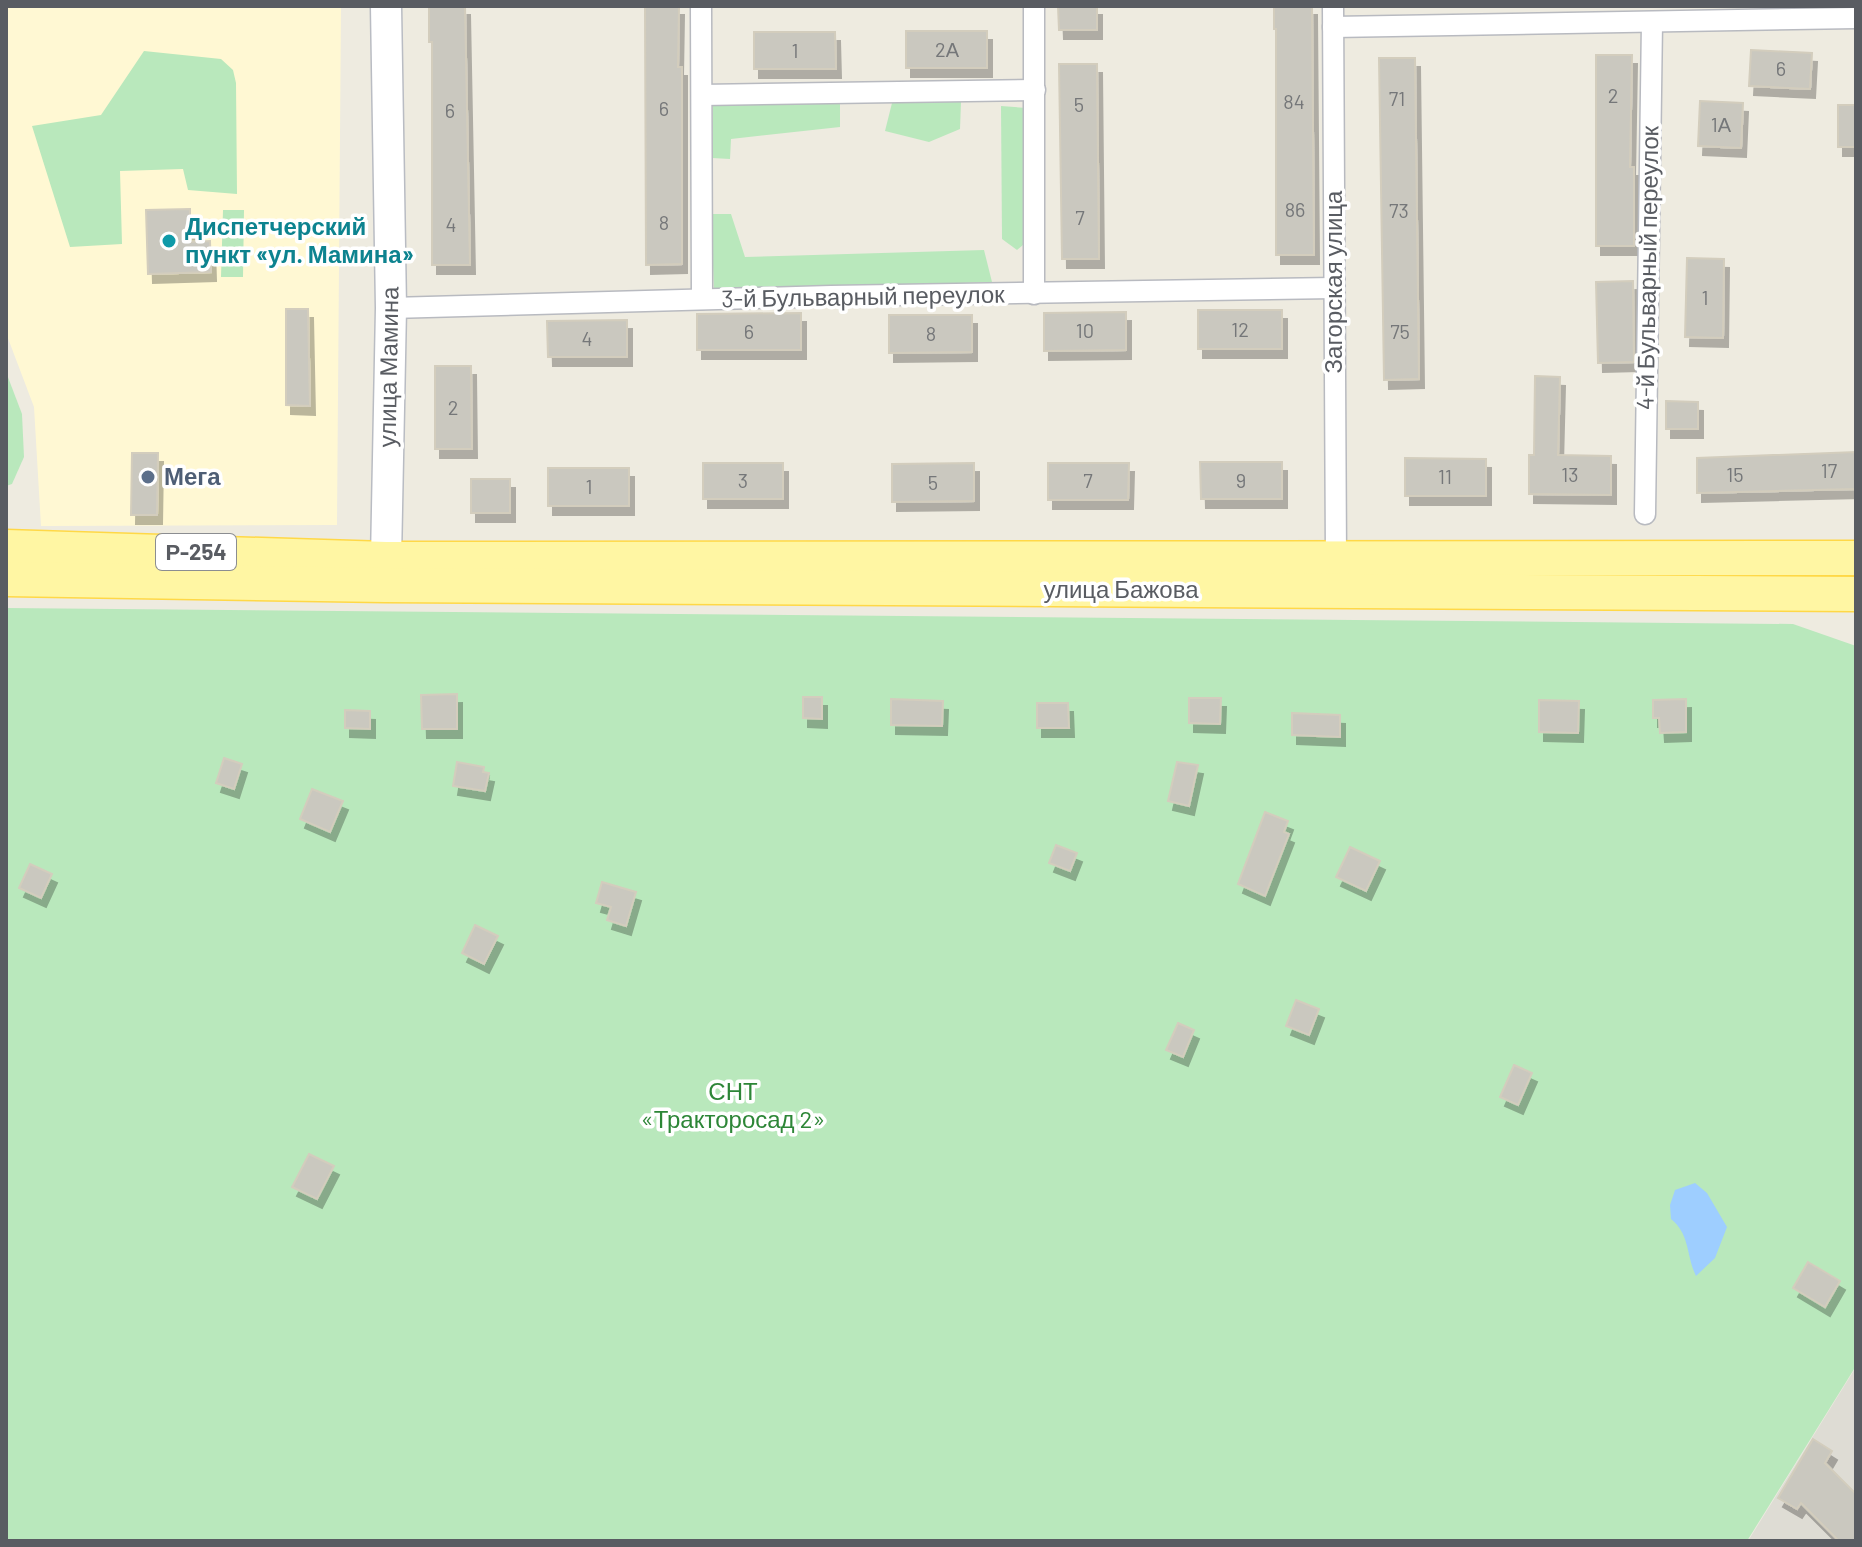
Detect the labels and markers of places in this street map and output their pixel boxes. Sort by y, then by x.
place label: Диспетчерский пункт «ул. Мамина» [185,211,414,268]
marker: Диспетчерский пункт «ул. Мамина» [160,232,178,250]
place label: Мега [164,461,221,490]
marker: Мега [139,468,157,486]

